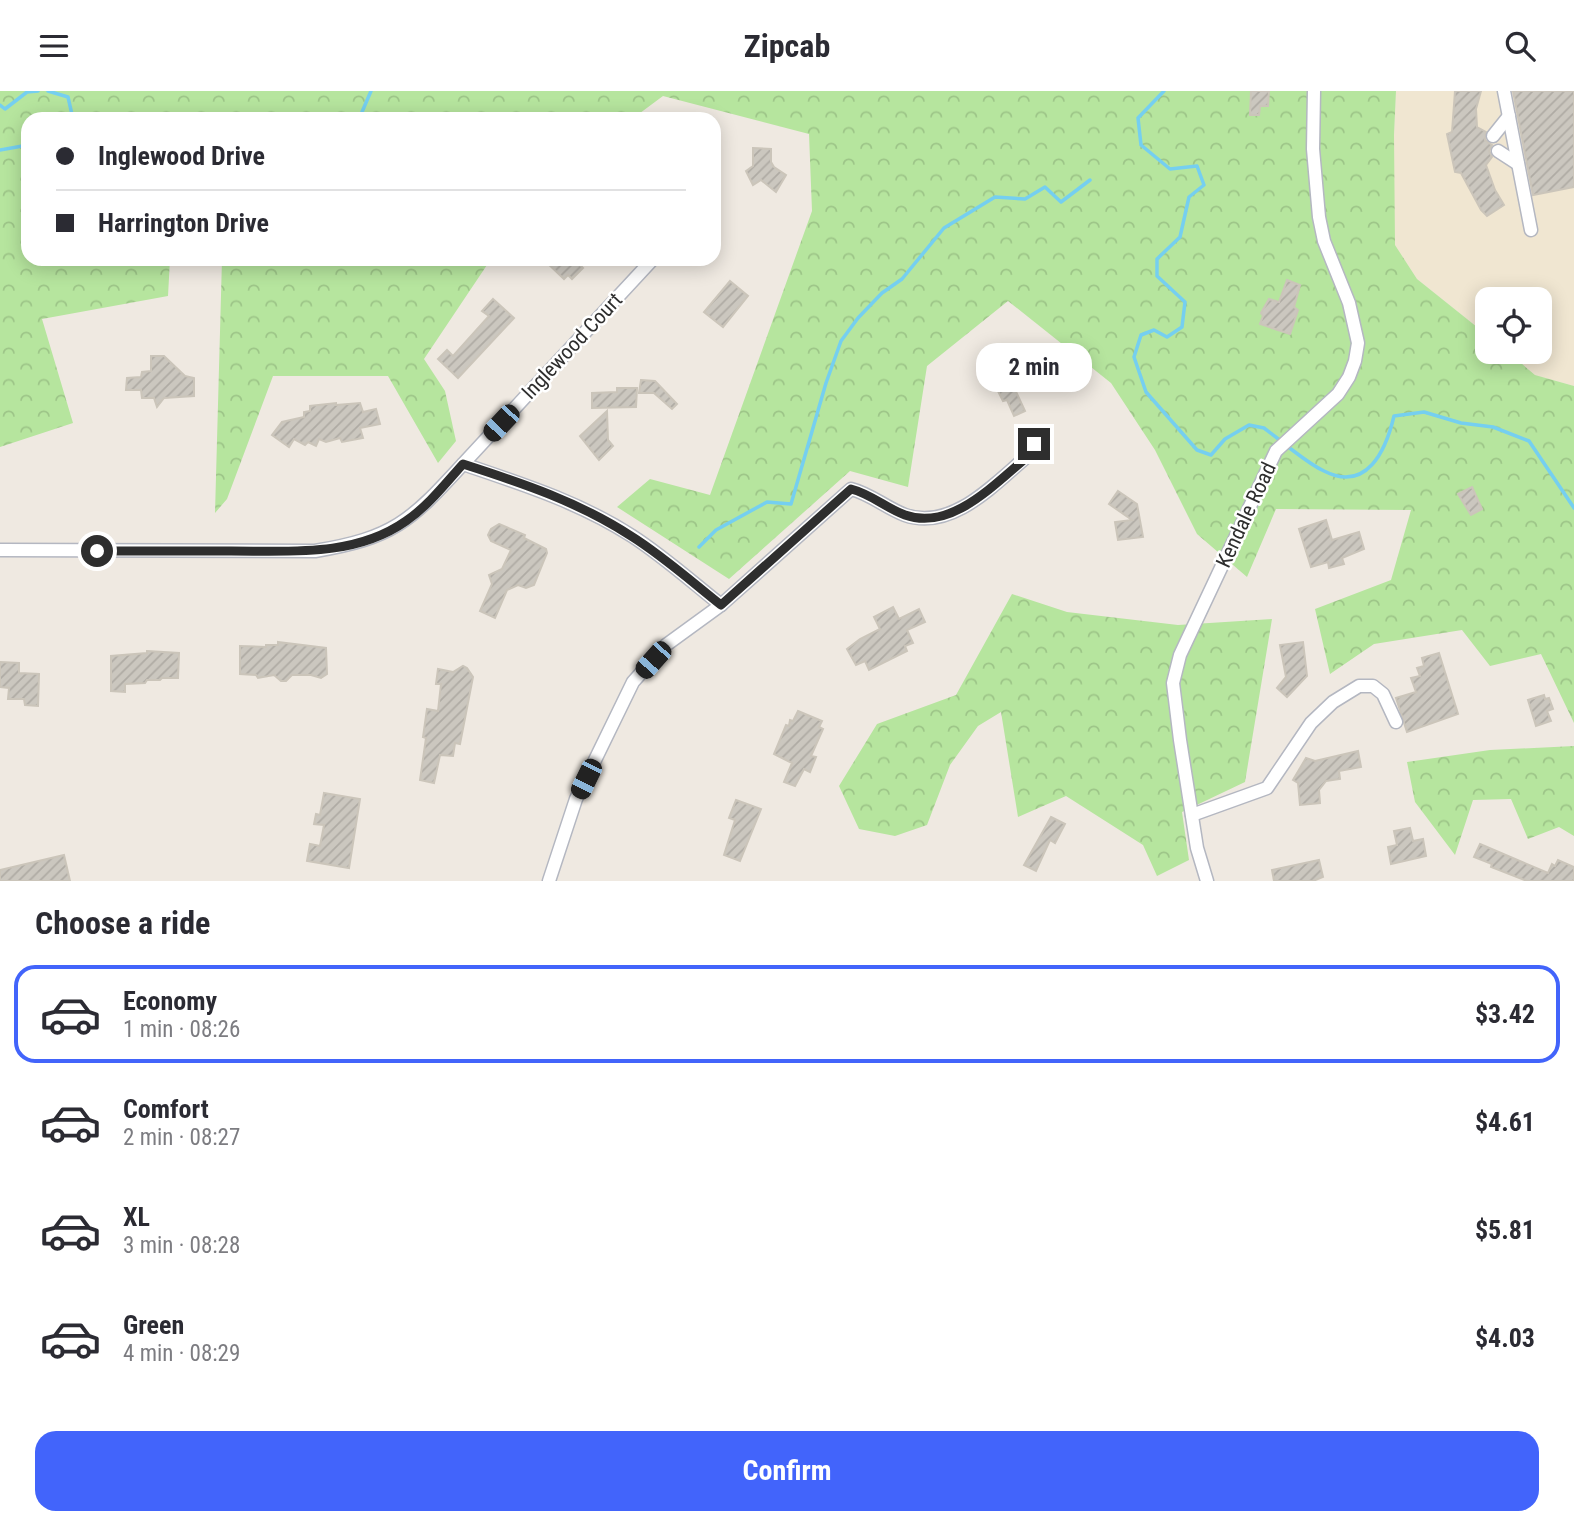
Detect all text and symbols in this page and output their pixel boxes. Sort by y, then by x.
icon: menu [35,27,73,65]
text: Zipcab [744,27,830,65]
icon: search [1501,27,1539,65]
text: Inglewood Drive [98,141,265,171]
text: Harrington Drive [98,208,269,238]
map controls [1475,287,1552,364]
button: locate [1475,287,1552,364]
street label: Inglewood Court [517,288,627,404]
callout: 2 min [976,343,1092,391]
text: 2 min [1008,354,1060,381]
car [479,400,524,446]
route end [1018,428,1050,460]
street label: Kendale Road [1211,459,1281,571]
route start [81,535,113,567]
car [632,637,675,683]
car [568,756,605,802]
text: Choose a ride [35,904,210,942]
icon: car [39,983,102,1046]
text: Economy [123,986,217,1016]
text: $3.42 [1475,999,1535,1029]
text: 1 min · 08:26 [123,1016,240,1043]
icon: car [39,1091,102,1154]
text: Comfort [123,1094,209,1124]
text: $4.61 [1475,1107,1535,1137]
text: 2 min · 08:27 [123,1124,240,1151]
icon: car [39,1199,102,1262]
text: XL [123,1202,150,1232]
text: $5.81 [1475,1215,1535,1245]
text: 3 min · 08:28 [123,1232,240,1259]
icon: car [39,1307,102,1370]
text: Green [123,1310,184,1340]
text: $4.03 [1475,1323,1535,1353]
text: 4 min · 08:29 [123,1340,240,1367]
button: Confirm [35,1431,1539,1511]

